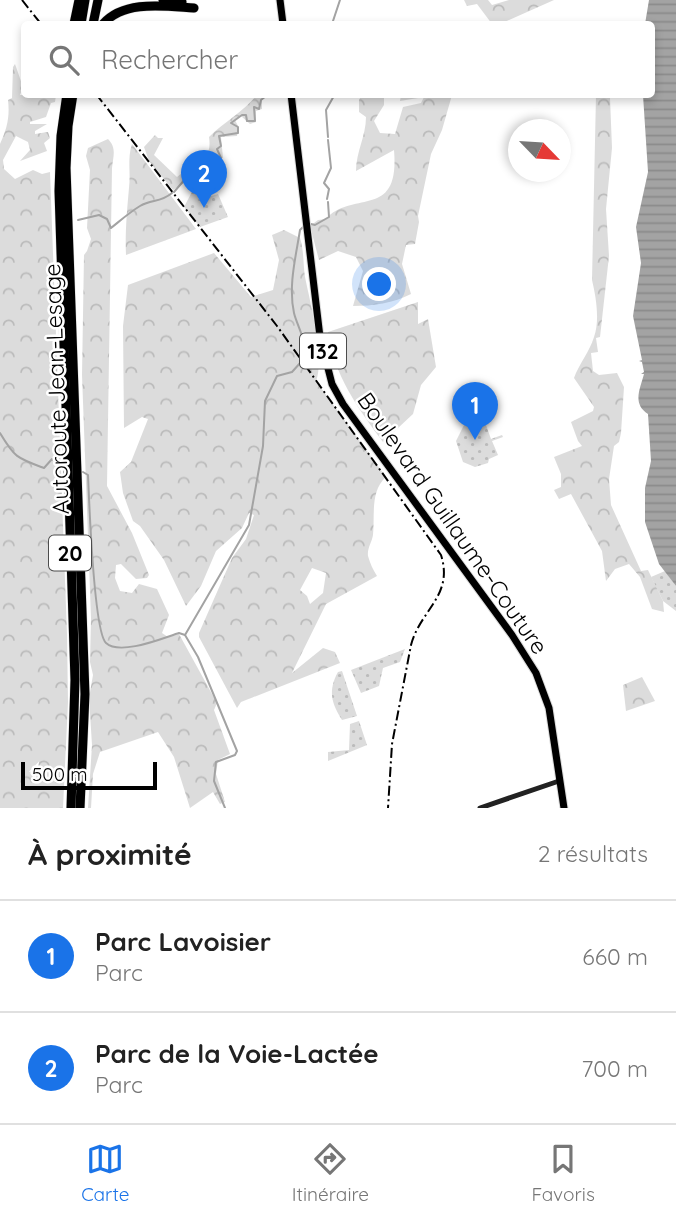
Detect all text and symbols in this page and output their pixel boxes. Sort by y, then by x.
search box [21,21,655,98]
icon: search [45,41,83,79]
text: Rechercher [101,43,238,76]
north arrow [508,119,571,182]
pin: 2 [181,150,227,208]
street label: Autoroute Jean-Lesage [37,263,75,515]
your location [362,267,396,301]
road number: 132 [300,334,346,368]
pin: 1 [452,382,498,440]
street label: Boulevard Guillaume-Couture [351,386,555,660]
road number: 20 [49,536,91,570]
scale bar [21,759,158,791]
text: 500 m [32,762,87,786]
text: À proximité [28,835,192,873]
text: 2 résultats [538,839,648,868]
text: Parc Lavoisier [95,925,271,958]
text: 1 [47,942,55,971]
text: 660 m [582,942,648,971]
text: Parc [95,958,143,987]
text: Parc de la Voie-Lactée [95,1037,379,1070]
text: 2 [44,1054,58,1083]
text: 700 m [582,1054,648,1083]
text: Parc [95,1070,143,1099]
tab: Carte [81,1140,129,1206]
tab: Itinéraire [292,1140,369,1206]
tab: Favoris [531,1140,595,1206]

